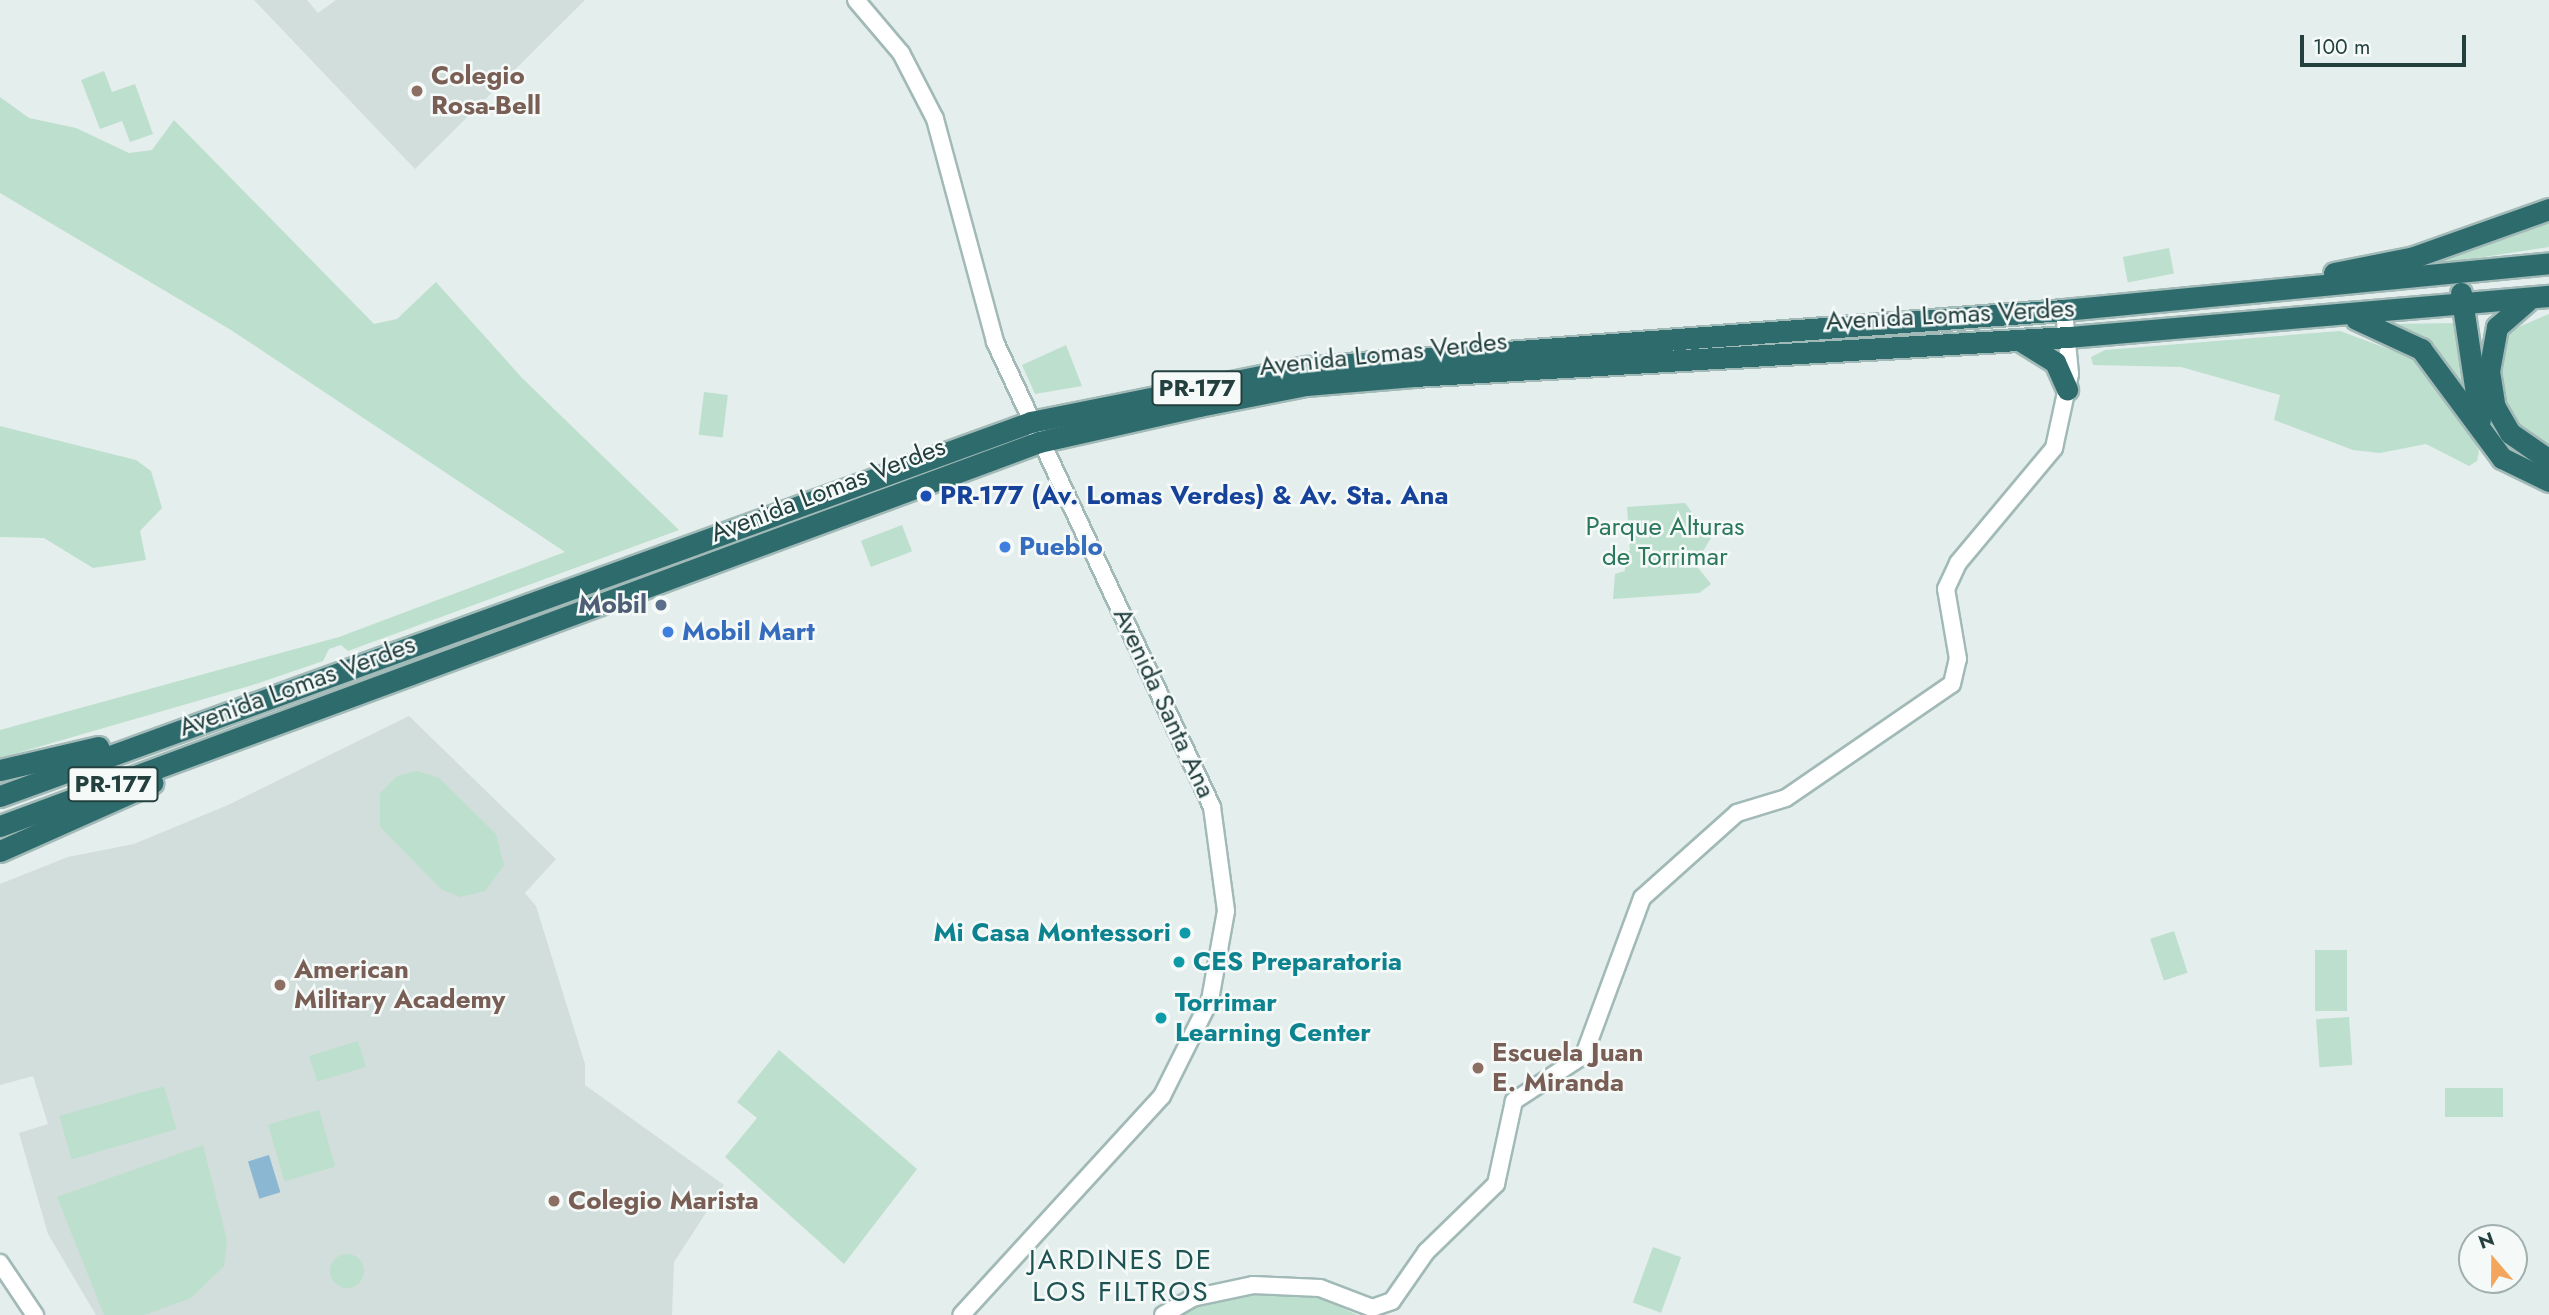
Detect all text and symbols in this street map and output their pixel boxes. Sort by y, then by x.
scale bar [2304,21,2470,65]
text: 100 m [2313,32,2370,62]
place label: Colegio Rosa-Bell [431,60,541,122]
marker: Colegio Rosa-Bell [409,83,425,99]
street label: Avenida Lomas Verdes [1825,293,2075,337]
street label: Avenida Lomas Verdes [1258,325,1508,383]
road number: PR-177 [1152,368,1242,408]
street label: Avenida Lomas Verdes [706,431,950,549]
place label: PR-177 (Av. Lomas Verdes) & Av. Sta. Ana [940,480,1449,512]
marker: PR-177 (Av. Lomas Verdes) & Av. Sta. Ana [918,488,934,504]
park label: Parque Alturas de Torrimar [1585,511,1745,572]
place label: Pueblo [1019,531,1103,563]
marker: Pueblo [997,539,1013,555]
place label: Mobil [578,589,647,621]
marker: Mobil [653,597,669,613]
street label: Avenida Santa Ana [1106,603,1222,803]
place label: Mobil Mart [682,616,815,648]
marker: Mobil Mart [660,624,676,640]
street label: Avenida Lomas Verdes [175,629,419,743]
road number: PR-177 [68,764,158,804]
place label: Mi Casa Montessori [933,917,1171,949]
marker: Mi Casa Montessori [1177,925,1193,941]
place label: CES Preparatoria [1193,946,1402,978]
place label: American Military Academy [294,954,505,1016]
marker: CES Preparatoria [1171,954,1187,970]
marker: American Military Academy [272,977,288,993]
place label: Torrimar Learning Center [1175,987,1371,1048]
marker: Torrimar Learning Center [1153,1010,1169,1026]
place label: Escuela Juan E. Miranda [1492,1037,1644,1098]
marker: Escuela Juan E. Miranda [1470,1060,1486,1076]
place label: Colegio Marista [568,1185,759,1217]
marker: Colegio Marista [546,1193,562,1209]
north arrow [2458,1224,2528,1294]
text: N [2475,1225,2498,1256]
district label: JARDINES DE LOS FILTROS [1030,1243,1212,1309]

